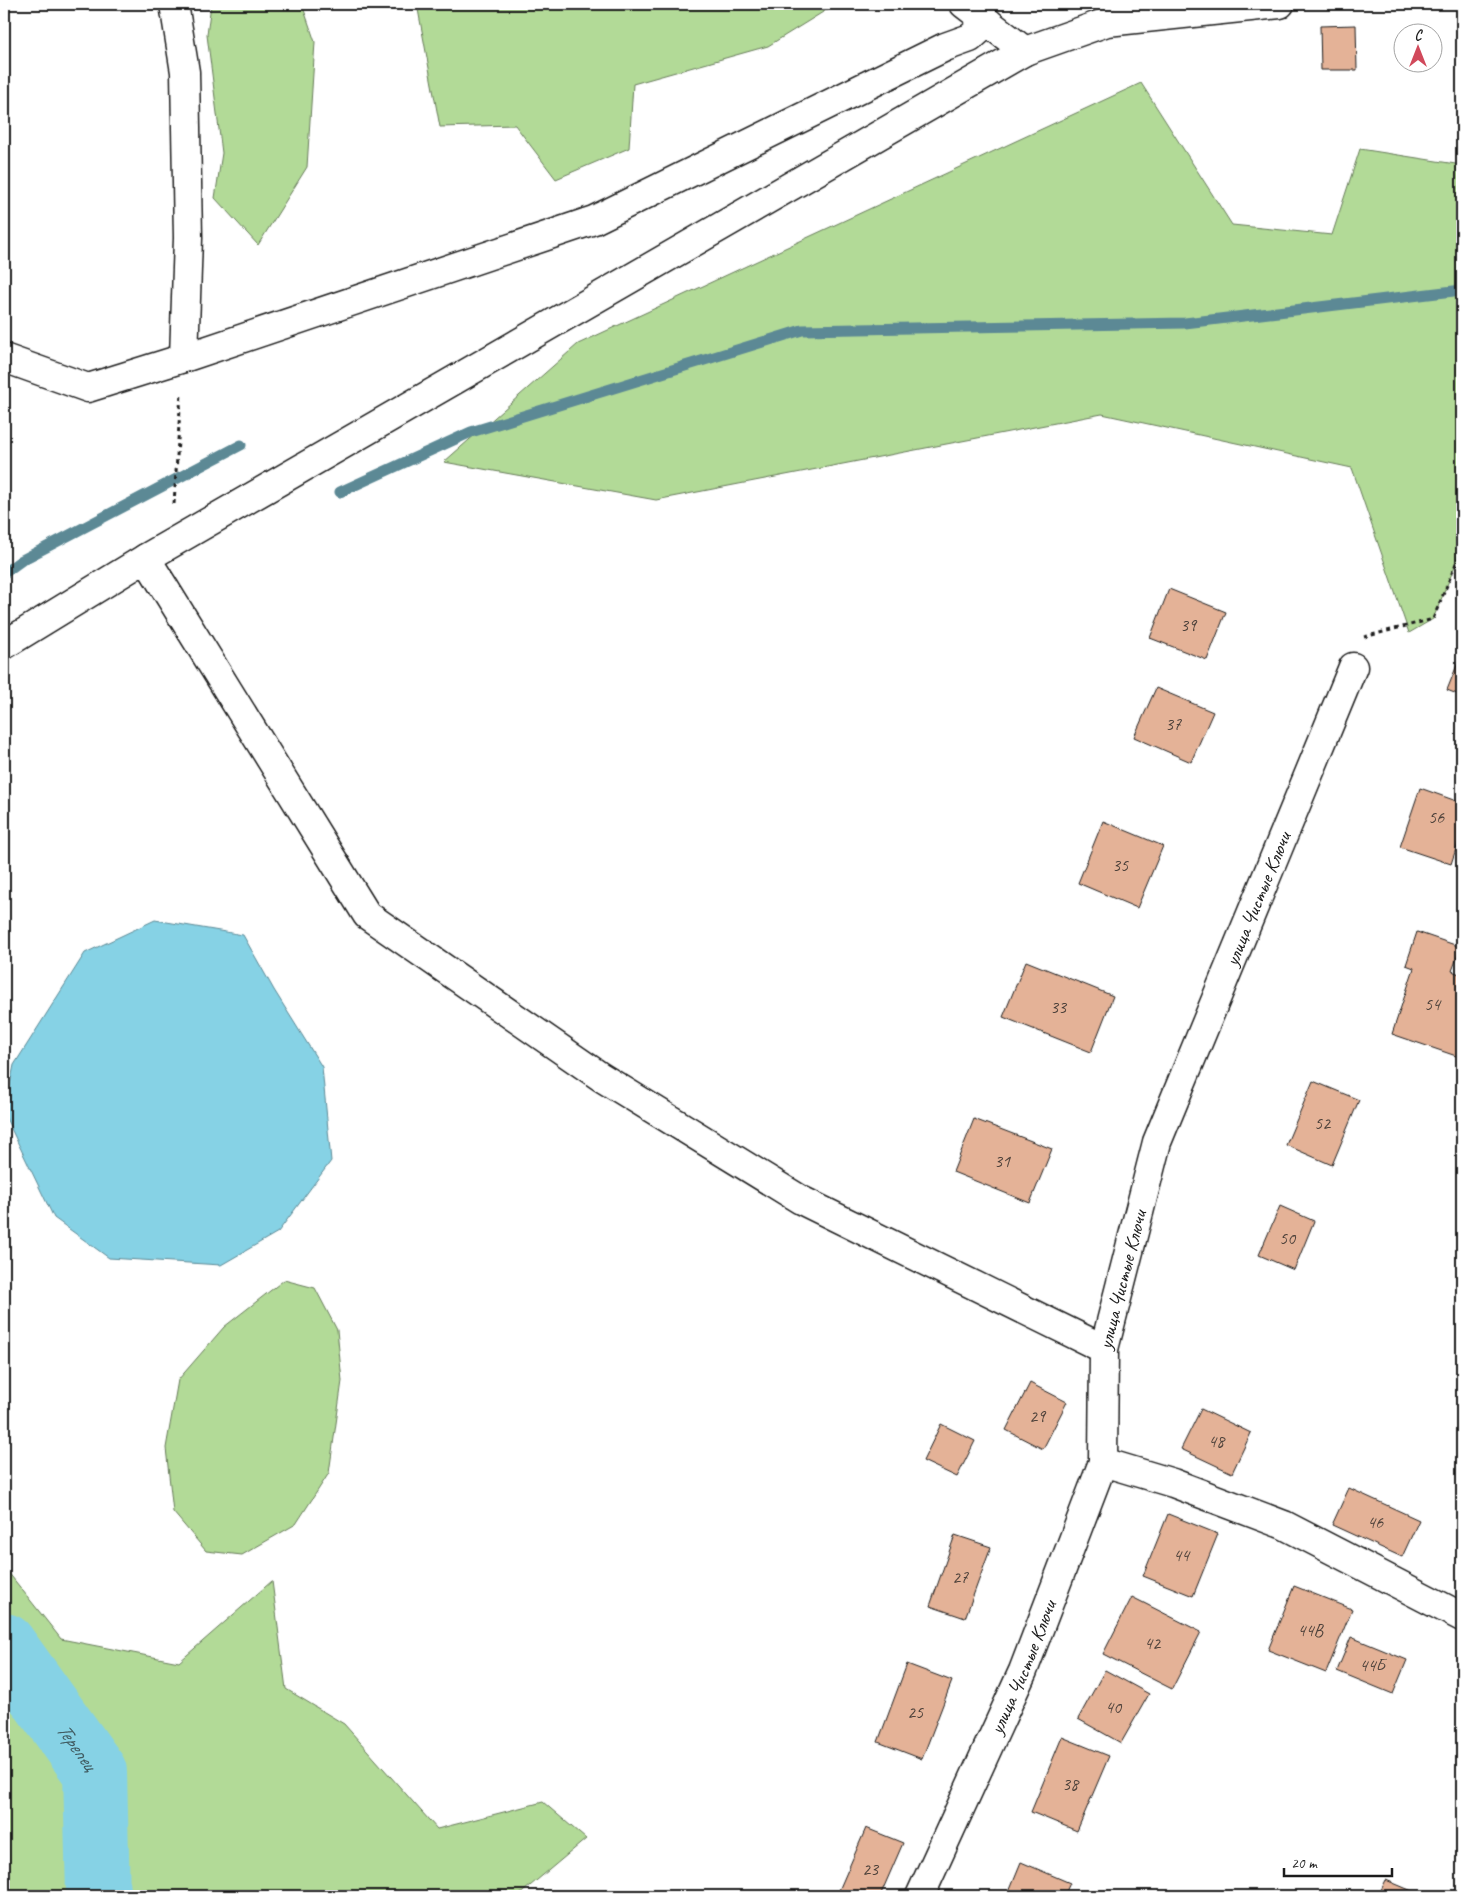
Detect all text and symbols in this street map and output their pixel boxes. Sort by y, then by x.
north arrow [1394,22,1444,72]
text: С [1415,27,1424,44]
house number: 39 [1180,614,1198,636]
house number: 37 [1165,713,1182,735]
house number: 56 [1428,806,1445,828]
street label: улица Чистые Ключи [1219,827,1297,970]
house number: 35 [1112,854,1129,876]
house number: 54 [1424,993,1442,1015]
house number: 33 [1050,996,1068,1018]
house number: 52 [1314,1112,1332,1134]
house number: 31 [994,1150,1011,1172]
street label: улица Чистые Ключи [1092,1206,1153,1353]
house number: 50 [1279,1227,1297,1249]
house number: 29 [1029,1405,1047,1427]
house number: 48 [1208,1430,1226,1452]
house number: 46 [1367,1511,1384,1533]
house number: 44 [1173,1544,1191,1566]
house number: 27 [952,1566,969,1588]
street label: улица Чистые Ключи [984,1595,1063,1739]
house number: 44В [1297,1619,1324,1641]
house number: 42 [1144,1632,1162,1654]
house number: 44Б [1359,1654,1388,1676]
house number: 40 [1105,1696,1123,1718]
house number: 25 [907,1701,924,1723]
water label: Терепец [51,1718,104,1778]
house number: 38 [1062,1773,1080,1795]
scale bar [1284,1845,1391,1877]
text: 20 m [1291,1854,1318,1873]
house number: 23 [862,1858,880,1880]

